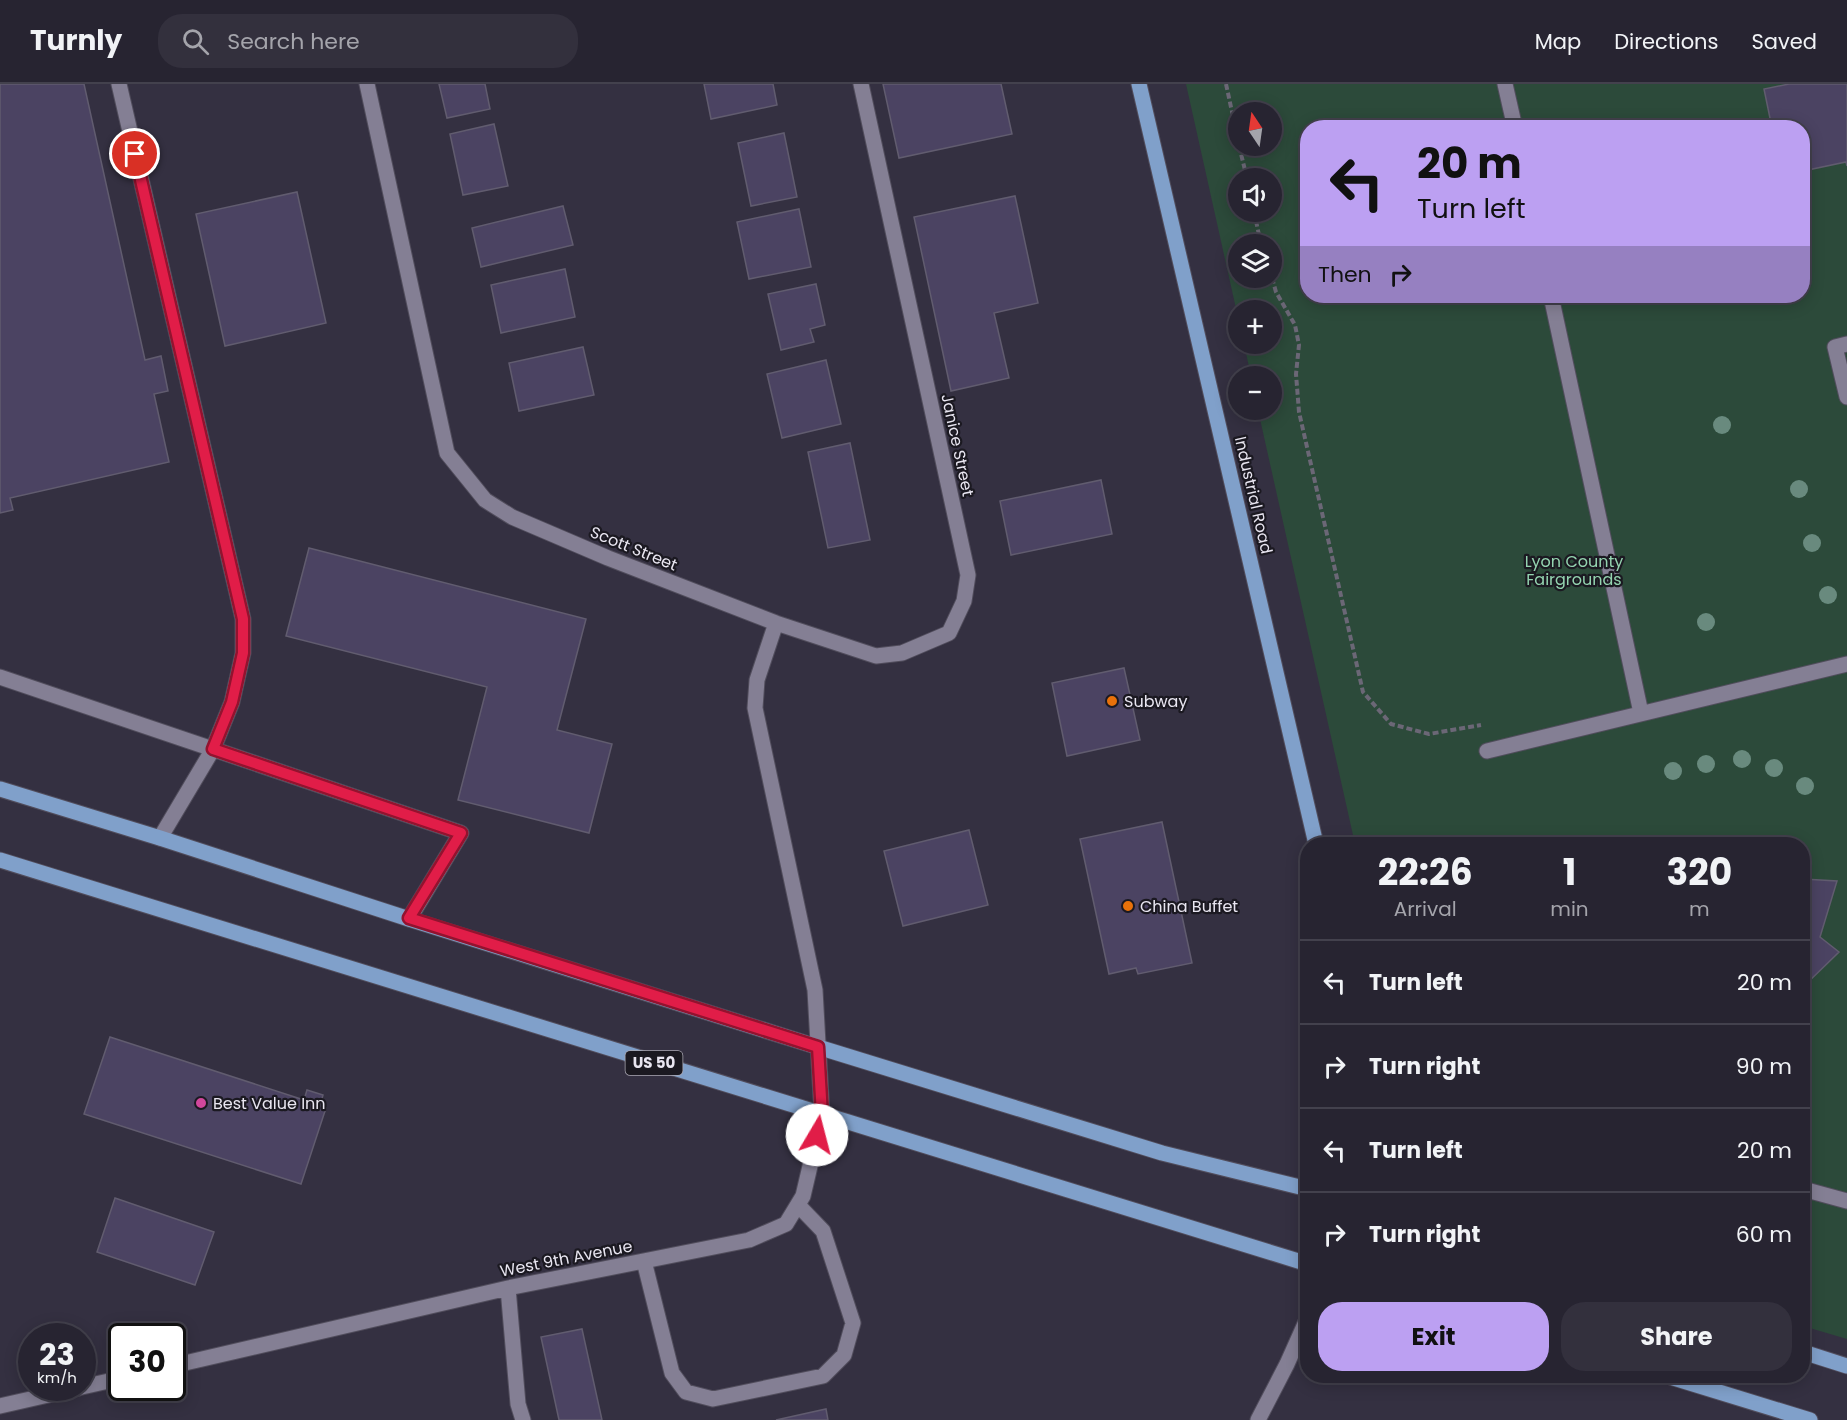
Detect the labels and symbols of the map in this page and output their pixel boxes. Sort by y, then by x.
north arrow [1228,102,1282,156]
pin [109,128,160,179]
street label: Janice Street [935,392,980,499]
street label: Industrial Road [1229,434,1278,556]
street label: Scott Street [587,521,681,576]
park label: Lyon County Fairgrounds [1525,550,1623,591]
place label: Subway [1124,690,1187,713]
marker: Subway [1105,694,1119,708]
place label: China Buffet [1140,895,1238,918]
marker: China Buffet [1121,899,1135,913]
road number: US 50 [626,1051,682,1075]
place label: Best Value Inn [213,1092,326,1115]
marker: Best Value Inn [194,1096,208,1110]
position arrow [785,1103,849,1167]
street label: West 9th Avenue [498,1234,634,1283]
speed limit sign: 30 [108,1323,186,1401]

